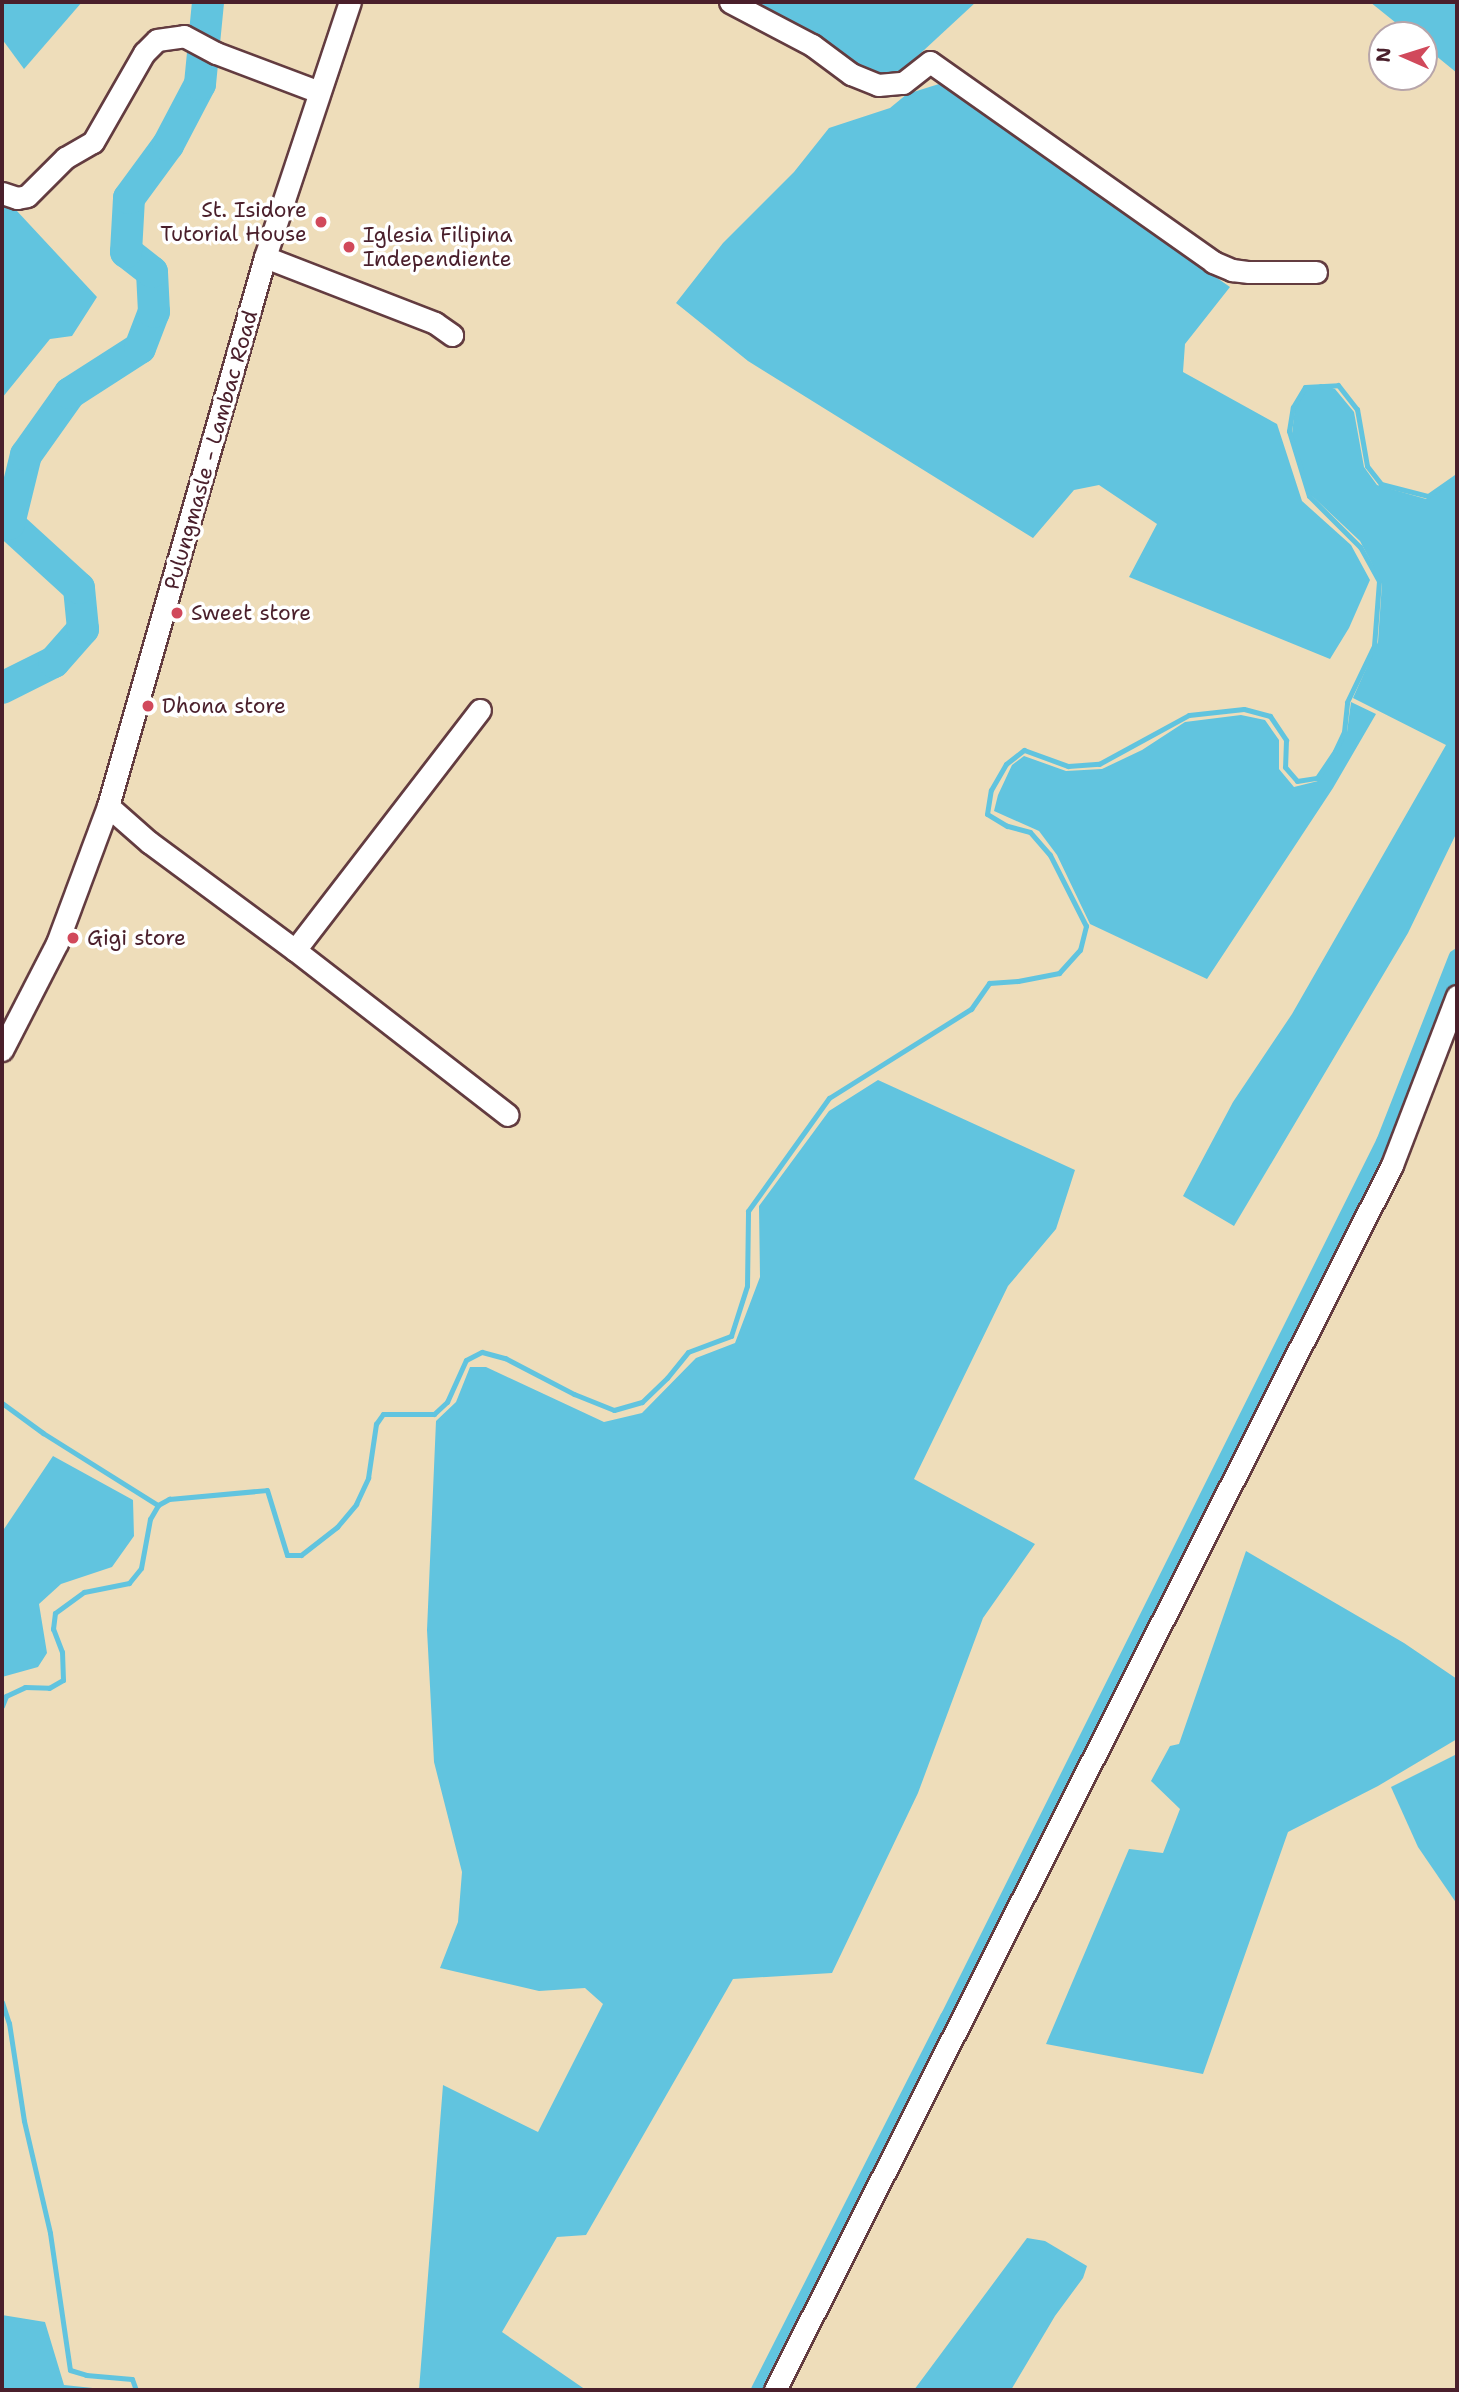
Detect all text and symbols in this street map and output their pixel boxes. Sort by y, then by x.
north arrow [1368,21,1438,91]
text: N [1371,47,1396,63]
place label: St. Isidore Tutorial House [160,197,307,247]
marker: St. Isidore Tutorial House [313,214,329,230]
place label: Iglesia Filipina Independiente [363,222,512,272]
marker: Iglesia Filipina Independiente [341,239,357,255]
street label: Pulungmasle - Lambac Road [159,307,263,593]
place label: Sweet store [191,600,311,626]
marker: Sweet store [169,605,185,621]
place label: Dhona store [162,693,286,719]
marker: Dhona store [140,698,156,714]
place label: Gigi store [87,925,186,951]
marker: Gigi store [65,930,81,946]

